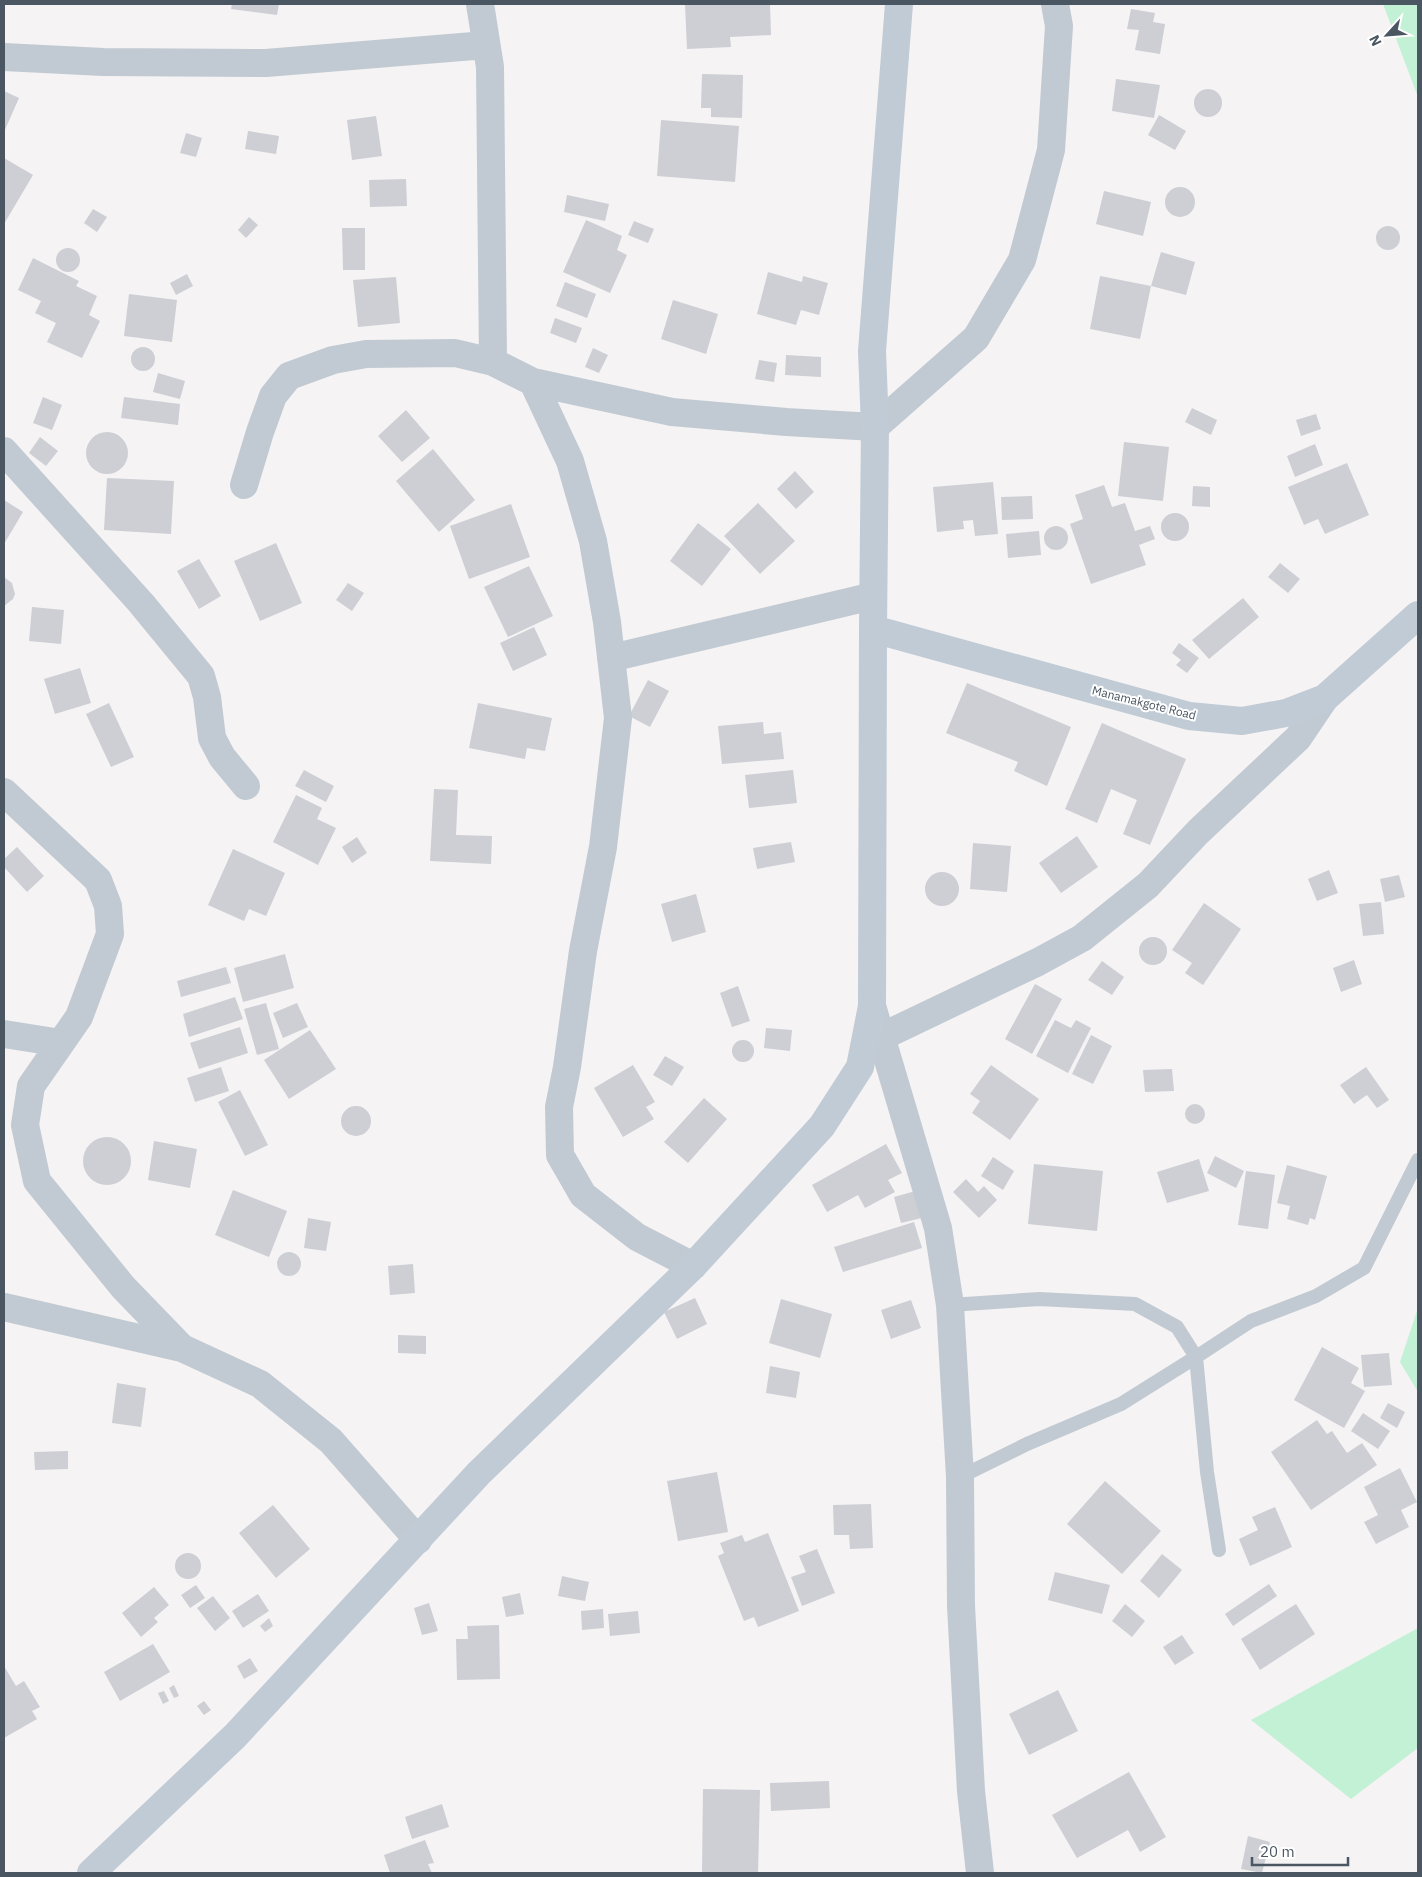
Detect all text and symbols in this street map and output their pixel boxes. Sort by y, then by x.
north arrow [1362,10,1412,60]
text: N [1365,32,1386,49]
street label: Manamakgote Road [1091,682,1198,723]
scale bar [1252,1834,1348,1866]
text: 20 m [1260,1842,1295,1861]

